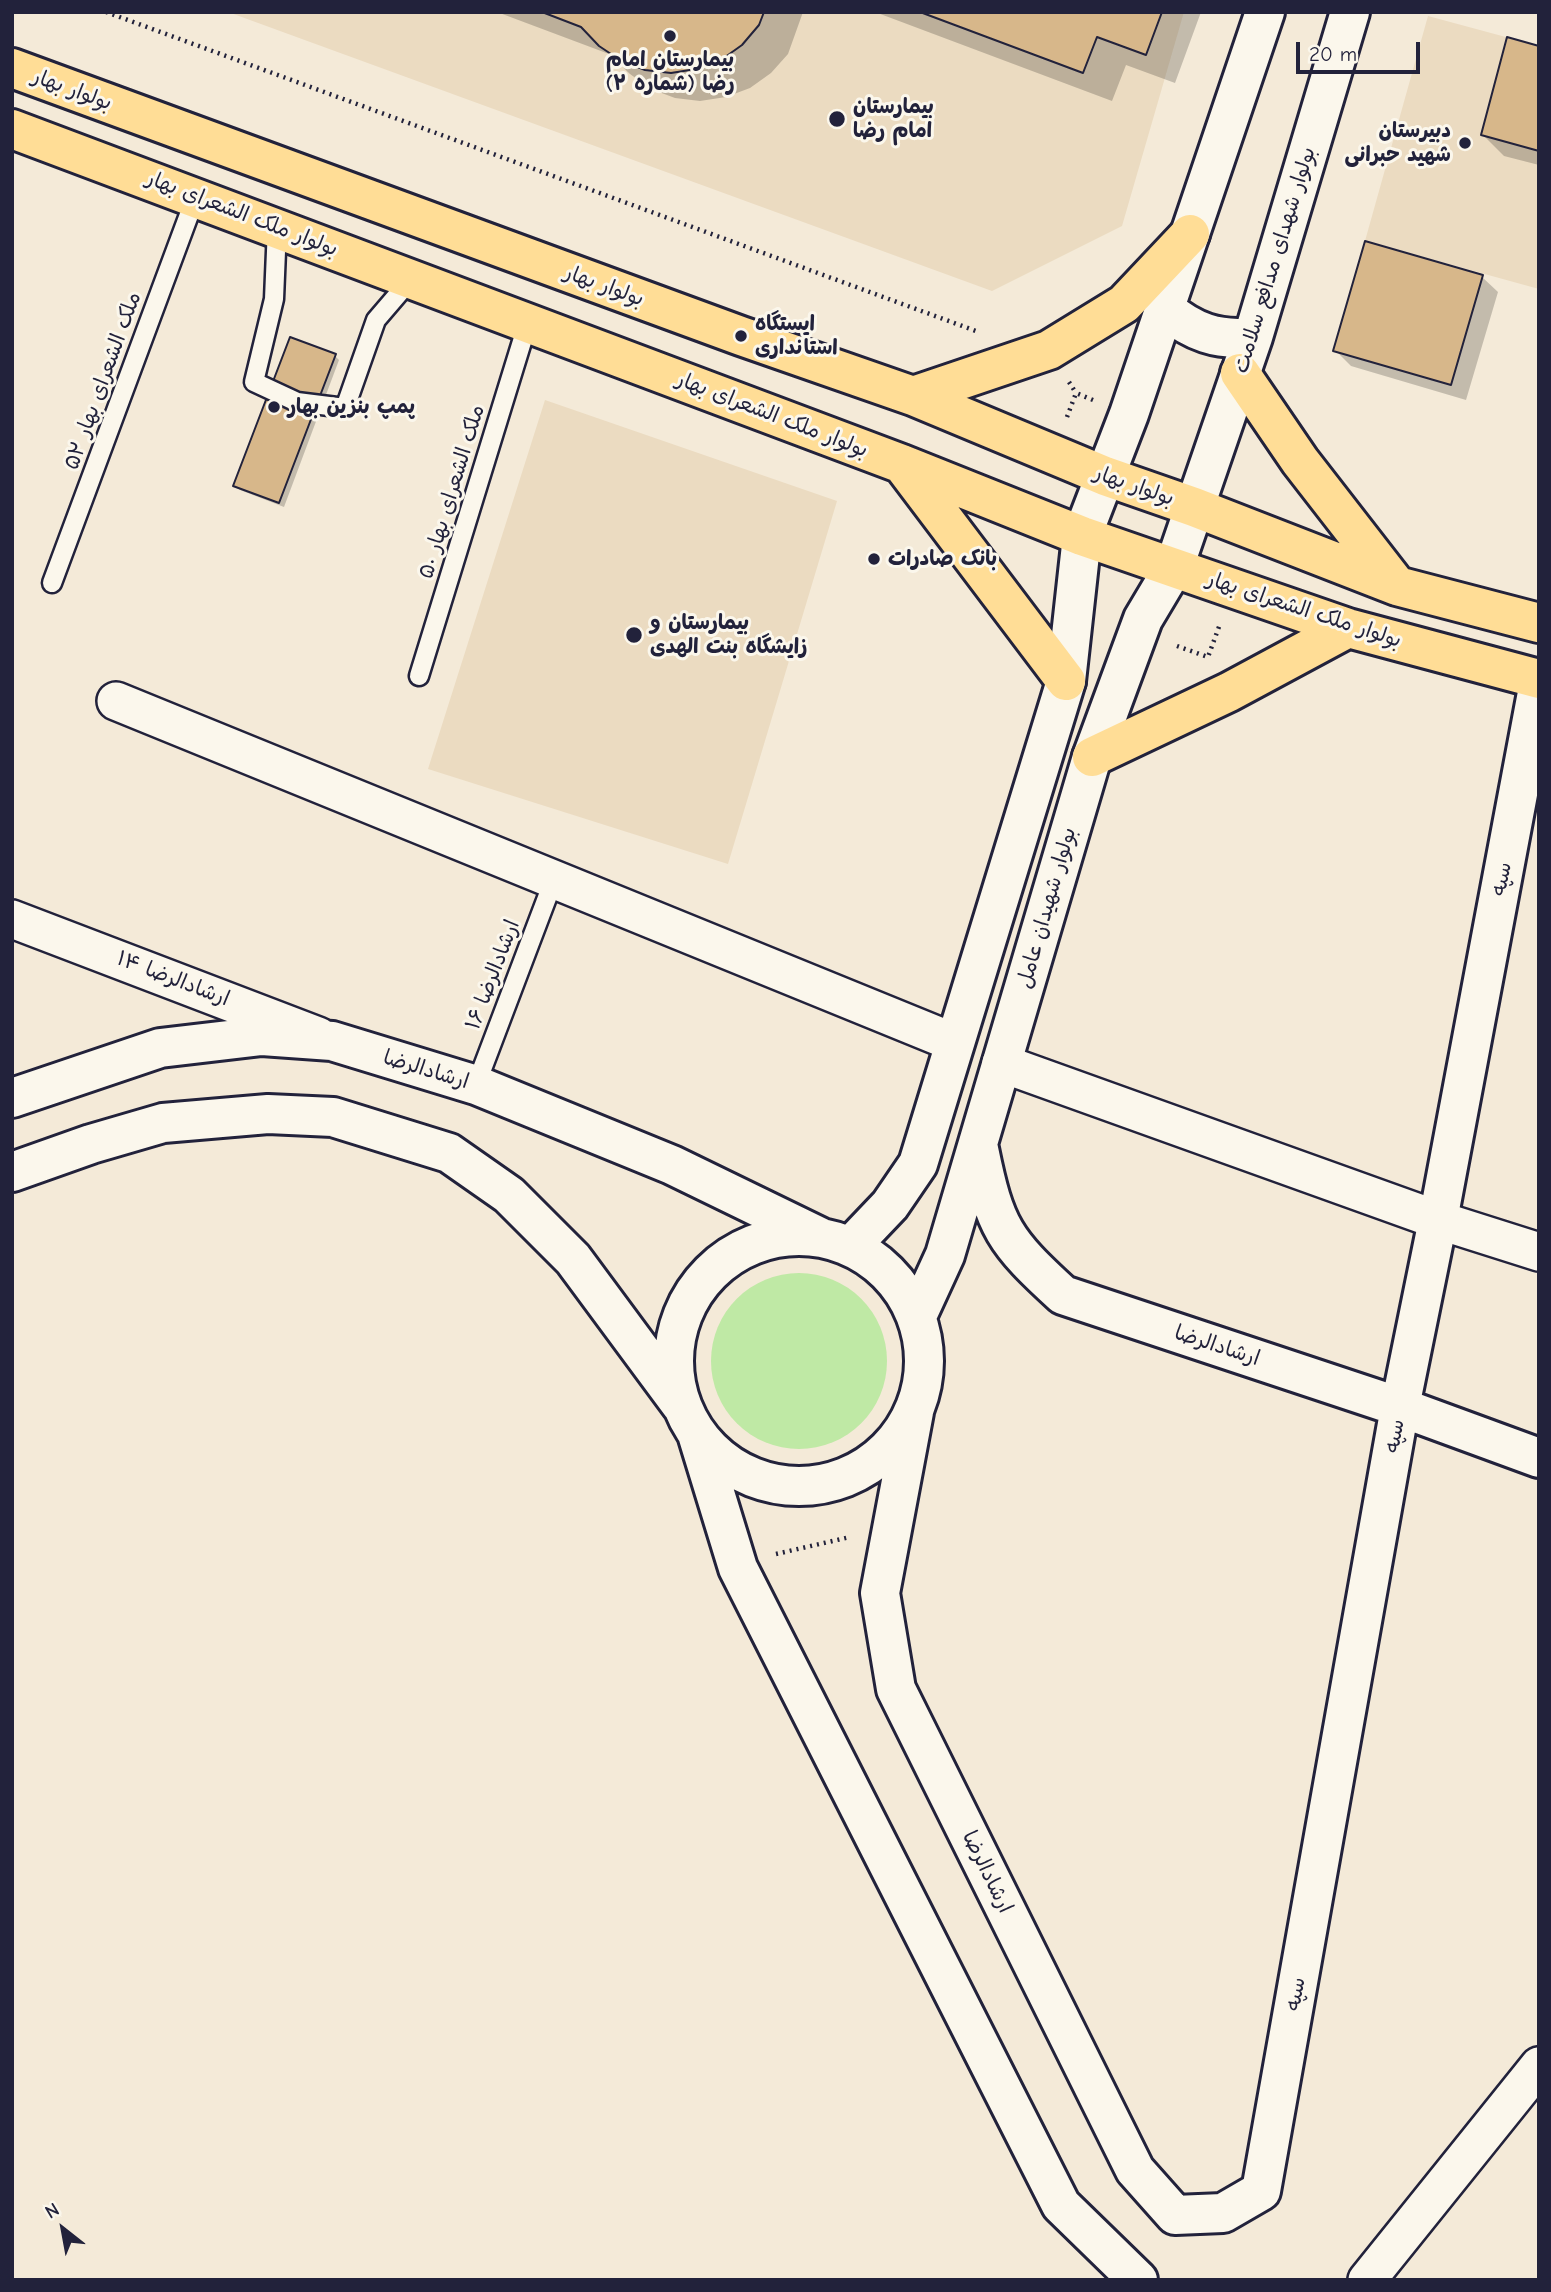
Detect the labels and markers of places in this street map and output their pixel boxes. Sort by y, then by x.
marker: بیمارستان امام رضا (شماره ۲) [662,28,678,44]
place label: بیمارستان امام رضا (شماره ۲) [605,47,735,97]
place label: بیمارستان امام رضا [853,94,934,144]
marker: بیمارستان امام رضا [827,109,847,129]
place label: دبیرستان شهید حبرانی [1345,118,1451,168]
marker: دبیرستان شهید حبرانی [1457,135,1473,151]
place label: ایستگاه استانداری [755,311,838,361]
marker: ایستگاه استانداری [733,328,749,344]
place label: پمپ بنزین بهار [288,394,415,420]
marker: پمپ بنزین بهار [266,399,282,415]
place label: بانک صادرات [888,546,997,572]
marker: بانک صادرات [866,551,882,567]
place label: بیمارستان و زایشگاه بنت الهدی [650,610,807,660]
marker: بیمارستان و زایشگاه بنت الهدی [624,625,644,645]

